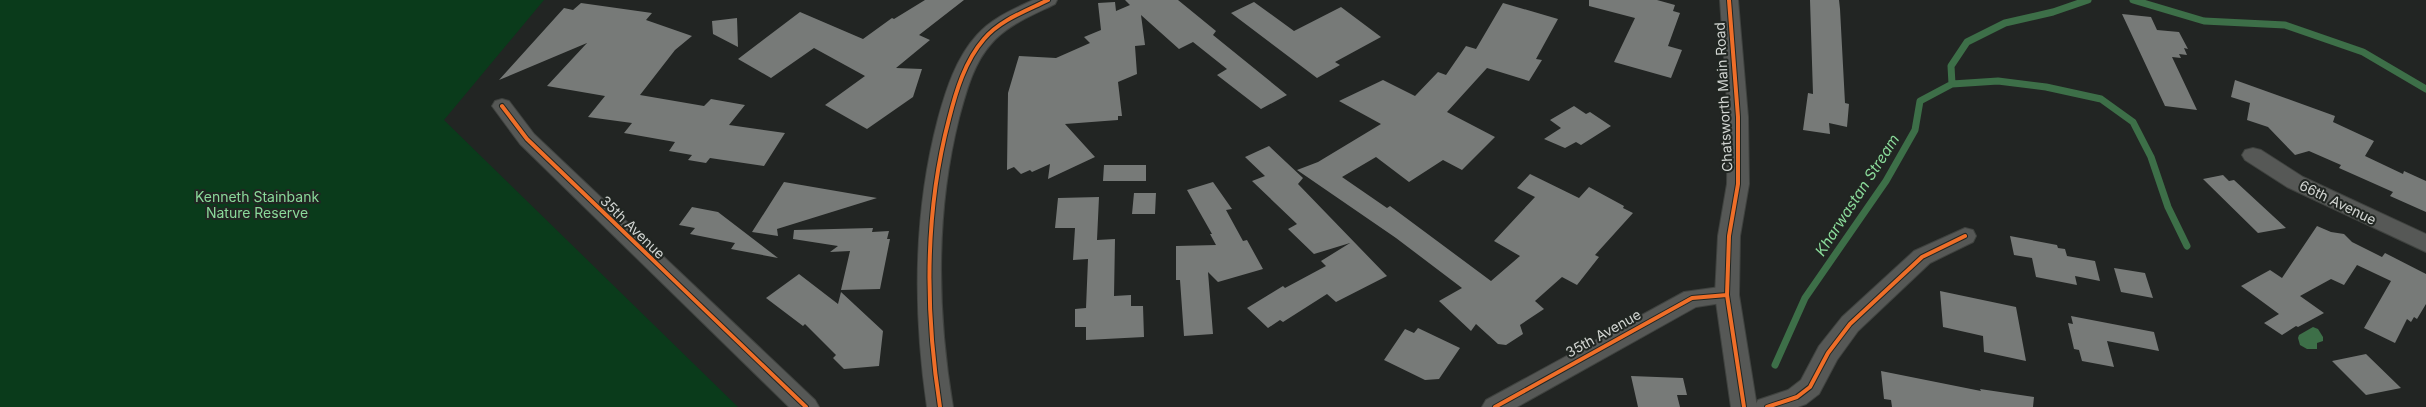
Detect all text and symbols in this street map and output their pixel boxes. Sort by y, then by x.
street label: Chatsworth Main Road [1711,22,1735,172]
water label: Kharwastan Stream [1811,131,1903,259]
street label: 66th Avenue [2297,176,2379,228]
park label: Kenneth Stainbank Nature Reserve [195,188,319,221]
street label: 35th Avenue [597,192,669,262]
street label: 35th Avenue [1563,305,1643,361]

